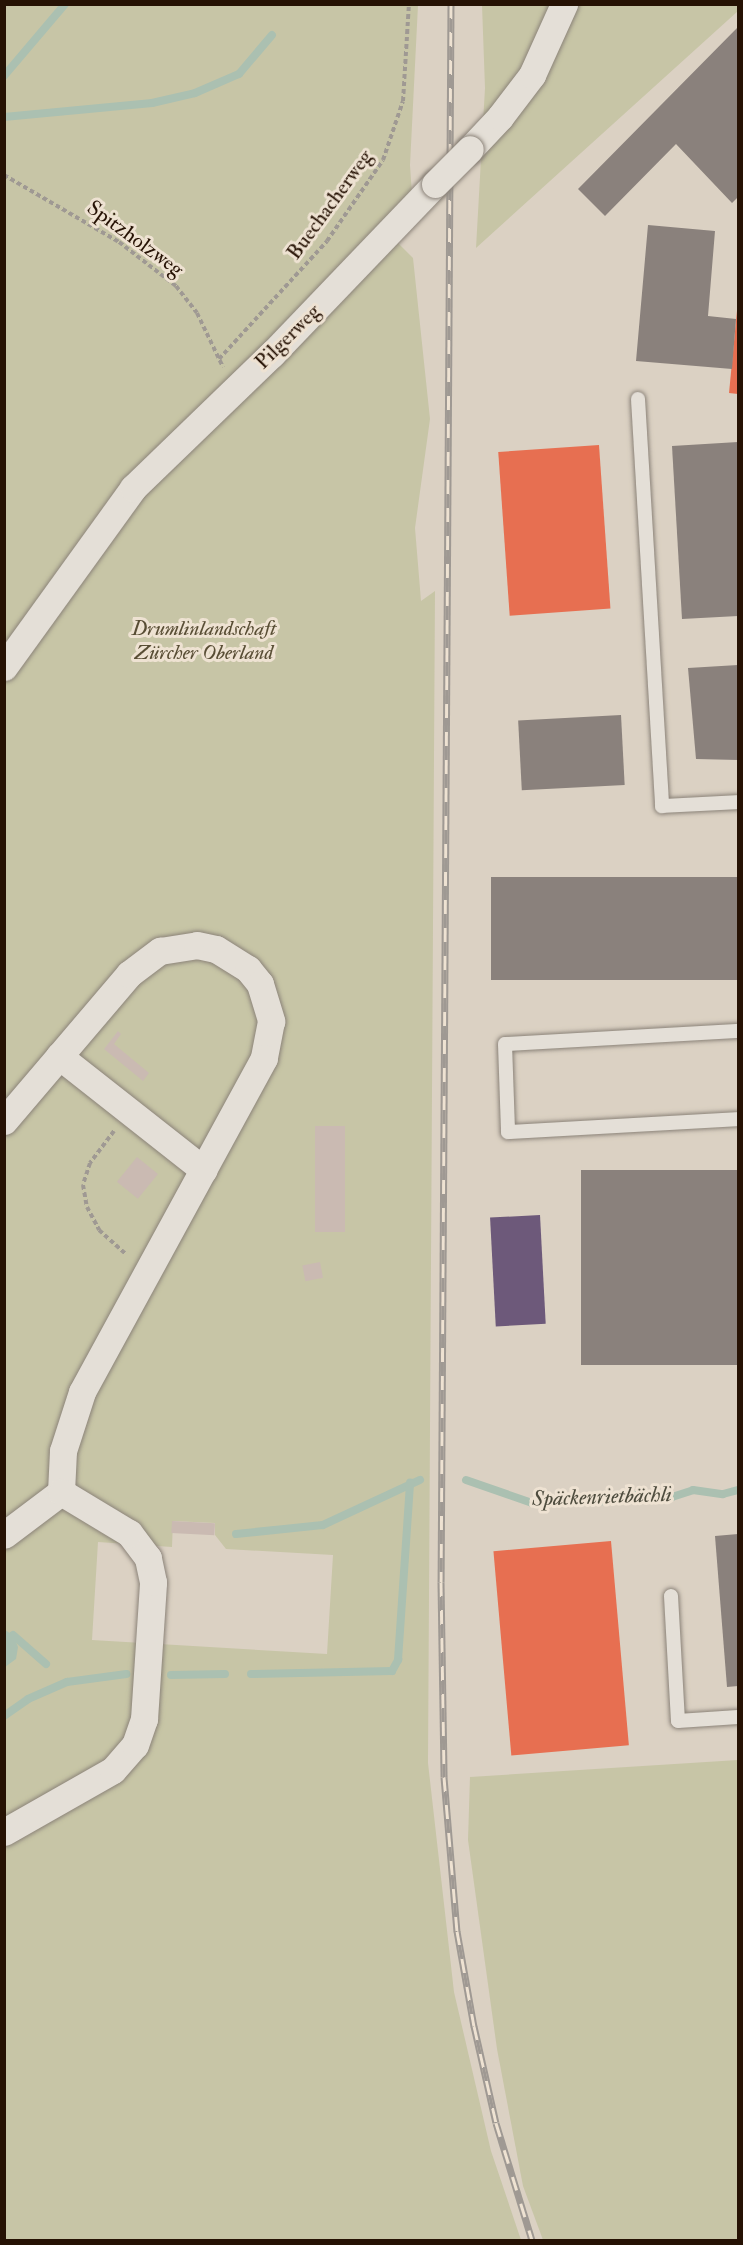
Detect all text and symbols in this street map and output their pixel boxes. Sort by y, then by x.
street label: Buechacherweg [282,145,378,265]
street label: Spitzholzweg [82,196,188,282]
street label: Pilgerweg [250,299,326,375]
park label: Drumlinlandschaft Zürcher Oberland [132,616,276,666]
water label: Späckenrietbächli [532,1481,672,1513]

